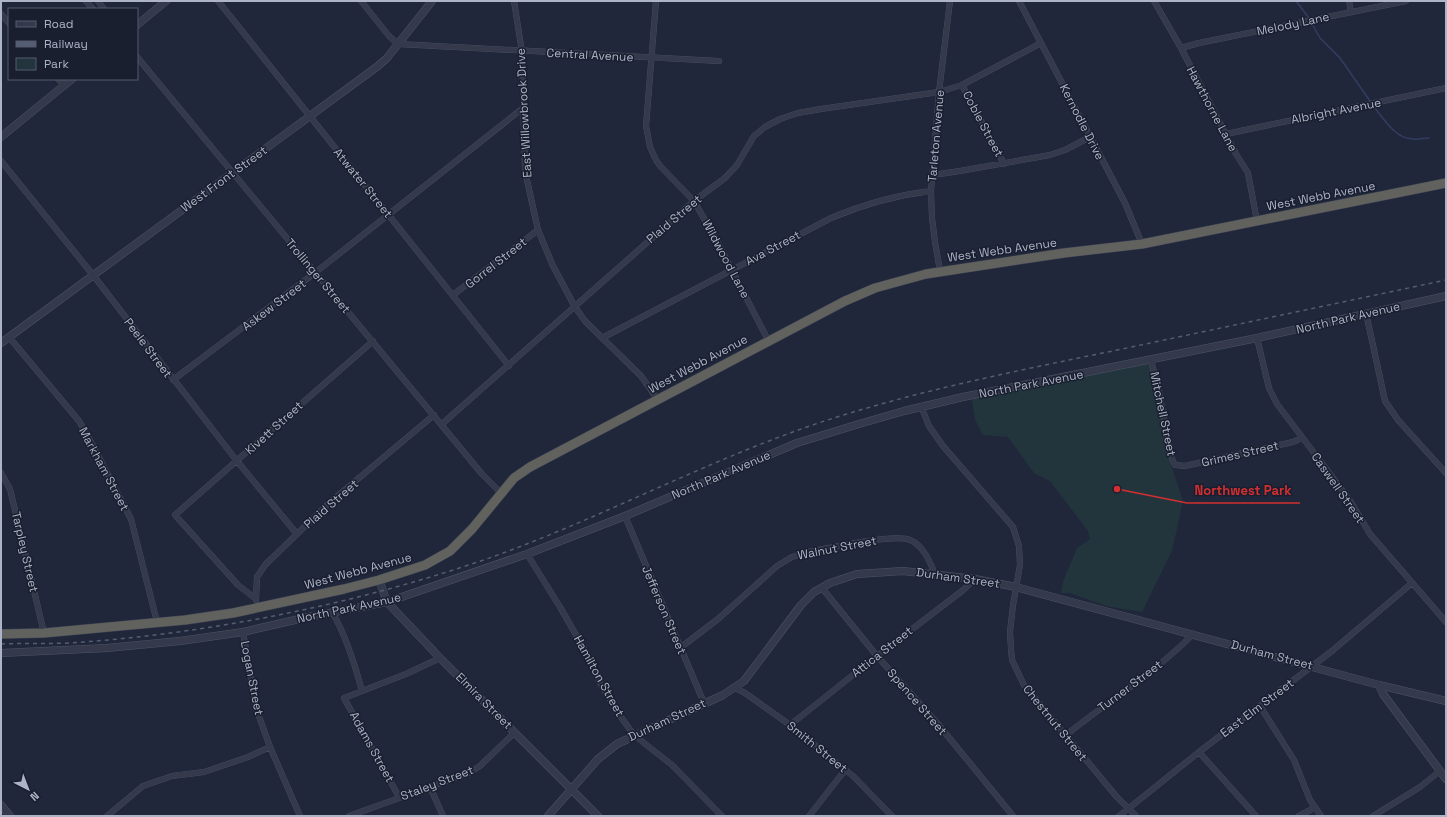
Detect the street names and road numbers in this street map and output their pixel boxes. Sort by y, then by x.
street label: Melody Lane [1255,8,1331,40]
street label: Central Avenue [546,45,634,65]
street label: East Willowbrook Drive [513,48,535,178]
street label: Hawthorne Lane [1183,64,1241,154]
street label: Kernodle Drive [1056,81,1108,163]
street label: Coble Street [959,88,1007,160]
street label: Tarleton Avenue [924,89,948,183]
street label: Albright Avenue [1290,94,1382,128]
street label: West Front Street [178,142,270,216]
street label: Atwater Street [330,145,396,221]
street label: West Webb Avenue [1265,178,1377,214]
street label: Plaid Street [643,191,705,247]
street label: Wildwood Lane [698,217,754,301]
street label: Ava Street [743,227,803,269]
street label: Gorrel Street [462,234,530,292]
street label: West Webb Avenue [946,234,1058,266]
street label: Trollinger Street [282,235,354,317]
street label: Askew Street [239,276,309,334]
street label: North Park Avenue [1294,298,1402,338]
street label: Peele Street [120,315,176,381]
street label: West Webb Avenue [646,331,750,397]
street label: North Park Avenue [977,366,1085,402]
street label: Mitchell Street [1146,370,1180,458]
street label: Kivett Street [242,398,306,458]
street label: Markham Street [75,424,133,514]
street label: Grimes Street [1200,437,1280,471]
street label: North Park Avenue [669,447,773,503]
street label: Caswell Street [1308,449,1368,527]
street label: Plaid Street [300,476,362,532]
street label: Tarpley Street [8,510,42,594]
street label: Walnut Street [796,533,878,563]
street label: West Webb Avenue [303,549,413,593]
street label: Jefferson Street [638,563,690,657]
street label: Durham Street [915,564,1001,592]
street label: North Park Avenue [295,589,403,627]
street label: Attica Street [848,623,916,681]
street label: Hamilton Street [570,632,628,720]
street label: Durham Street [1229,636,1315,674]
street label: Logan Street [237,639,267,717]
street label: Turner Street [1095,657,1165,715]
street label: Spence Street [884,665,950,739]
street label: Elmira Street [452,669,516,733]
street label: East Elm Street [1217,675,1297,741]
street label: Chestnut Street [1019,682,1091,764]
street label: Durham Street [625,695,709,745]
street label: Adams Street [346,709,398,785]
street label: Smith Street [784,718,850,776]
street label: Staley Street [398,762,476,804]

